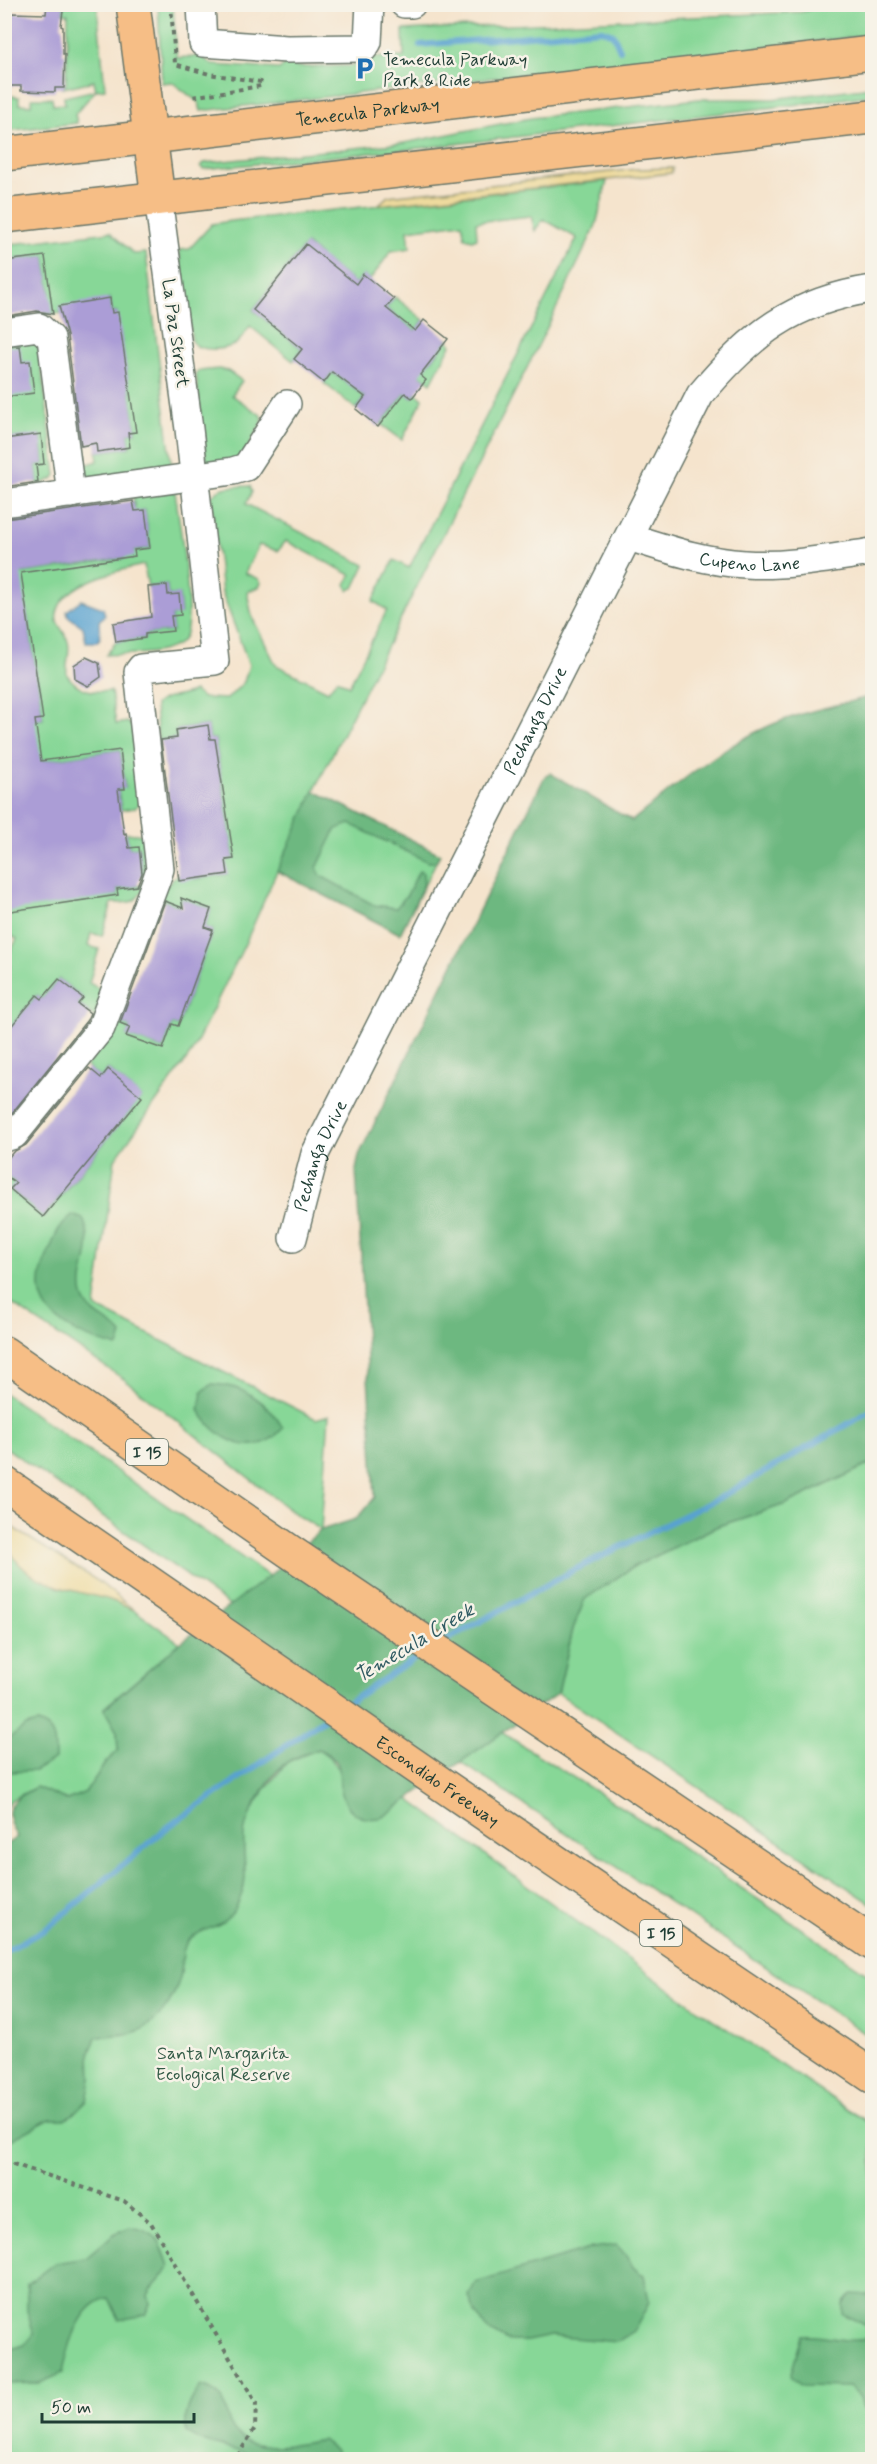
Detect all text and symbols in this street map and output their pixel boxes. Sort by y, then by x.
place label: Temecula Parkway Park & Ride [383,48,527,93]
parking icon: Temecula Parkway Park & Ride [352,56,378,82]
street label: Temecula Parkway [295,92,441,133]
street label: La Paz Street [155,277,195,390]
street label: Cupeno Lane [697,547,801,578]
street label: Pechanga Drive [498,663,573,779]
street label: Pechanga Drive [289,1096,353,1214]
road number: I 15 [126,1439,168,1465]
water label: Temecula Creek [350,1596,481,1690]
street label: Escondido Freeway [370,1731,504,1833]
road number: I 15 [640,1920,682,1946]
park label: Santa Margarita Ecological Reserve [156,2042,290,2088]
scale bar [42,2386,194,2424]
text: 50 m [51,2396,91,2420]

